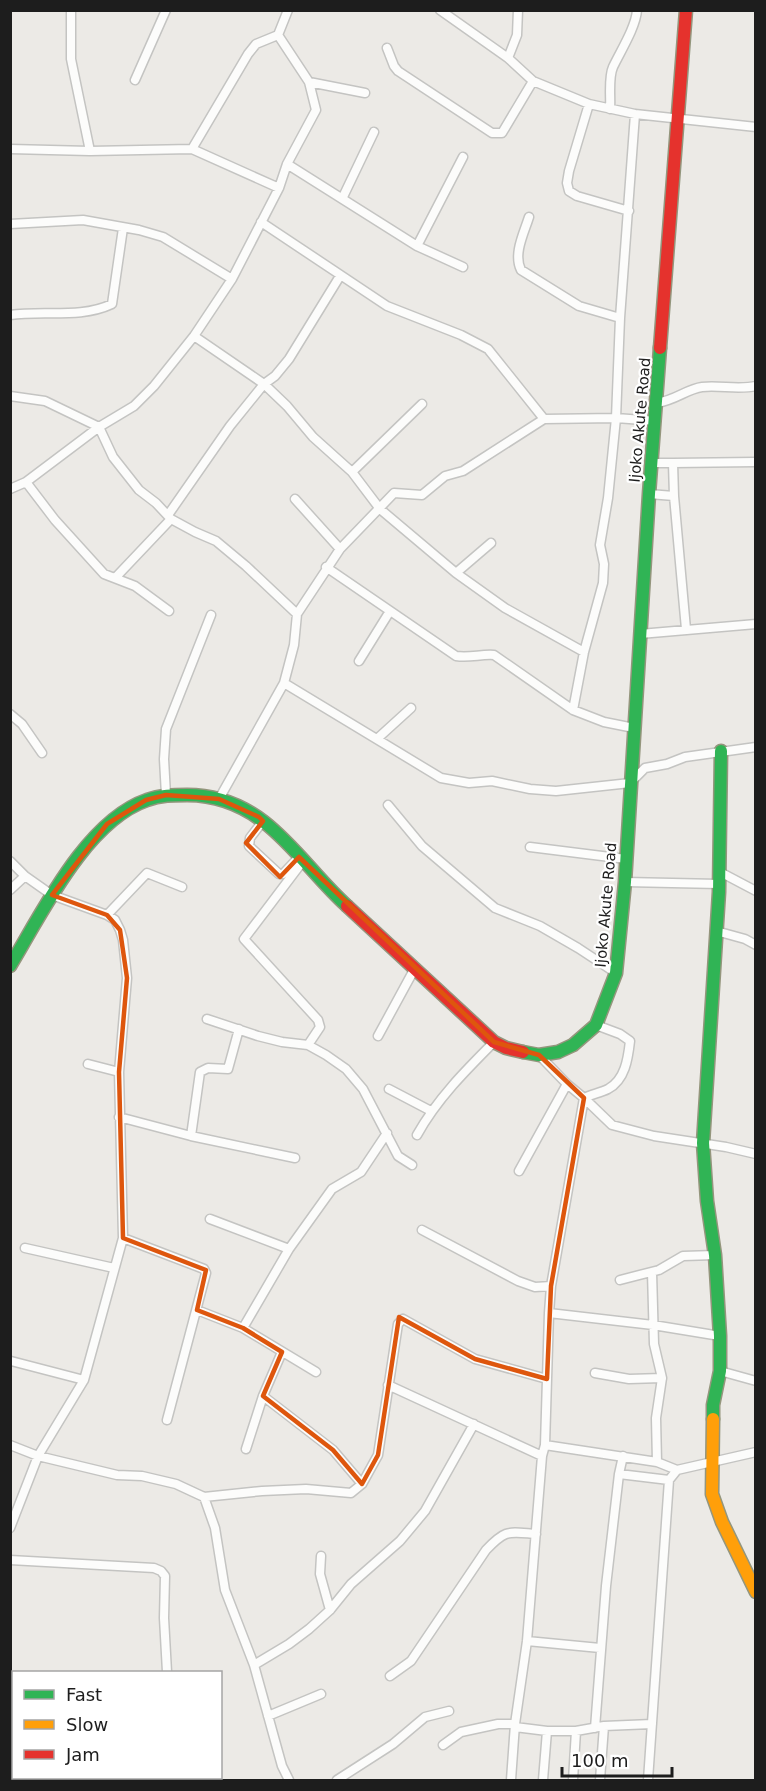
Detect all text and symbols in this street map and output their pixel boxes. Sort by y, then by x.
street label: Ijoko Akute Road [626,357,654,483]
street label: Ijoko Akute Road [592,842,620,968]
legend [12,1671,222,1779]
text: Fast [66,1684,102,1705]
text: Slow [66,1714,108,1735]
scale bar [562,1740,672,1778]
text: Jam [65,1744,100,1765]
text: 100 m [571,1750,629,1771]

